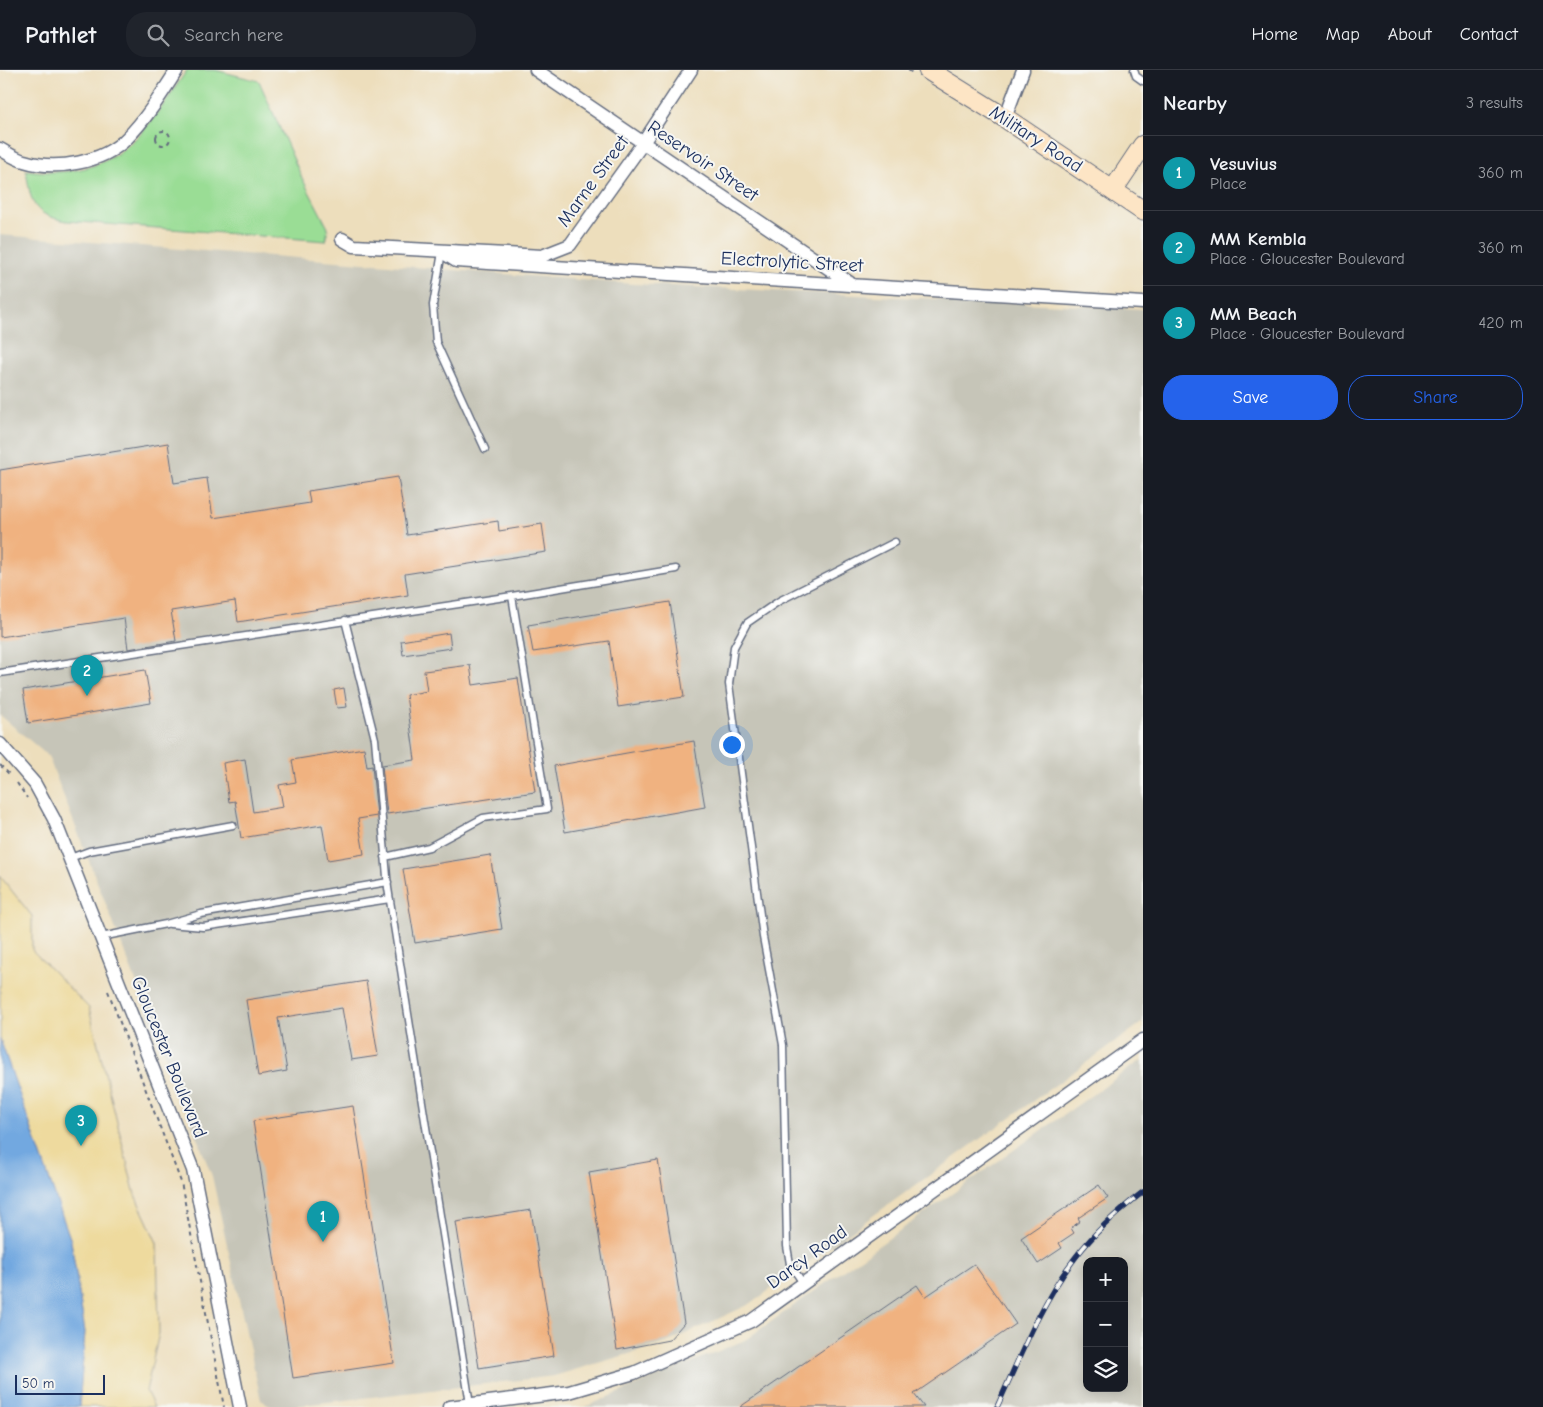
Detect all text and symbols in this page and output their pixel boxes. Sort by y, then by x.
search box [126,12,476,57]
text: Pathlet [25,21,96,49]
icon: search [144,21,172,49]
text: Search here [184,24,283,46]
text: Home [1251,24,1298,45]
text: Map [1326,24,1360,45]
text: About [1388,24,1432,45]
text: Contact [1460,24,1518,45]
text: Nearby [1163,91,1227,115]
text: 3 results [1466,94,1523,112]
street label: Military Road [985,101,1087,177]
street label: Reservoir Street [643,116,763,206]
street label: Marne Street [553,131,634,231]
text: Vesuvius [1210,153,1277,175]
text: 1 [1176,164,1182,182]
text: 360 m [1478,164,1523,182]
text: Place [1210,175,1246,193]
text: MM Kembla [1210,228,1307,250]
text: 2 [1175,239,1183,257]
text: 360 m [1478,239,1523,257]
street label: Electrolytic Street [720,247,864,277]
text: Place · Gloucester Boulevard [1210,250,1405,268]
text: MM Beach [1210,303,1297,325]
text: 3 [1175,314,1183,332]
text: 420 m [1479,314,1523,332]
text: Place · Gloucester Boulevard [1210,325,1405,343]
button: Save [1163,375,1338,420]
button: Share [1348,375,1523,420]
pin: 2 [71,655,103,696]
your location [719,732,745,758]
street label: Gloucester Boulevard [127,973,211,1141]
pin: 3 [65,1105,97,1146]
pin: 1 [307,1201,339,1242]
street label: Darcy Road [763,1221,851,1293]
map controls [1083,1257,1128,1392]
button: + [1083,1257,1128,1302]
button: − [1083,1302,1128,1347]
button: layers [1083,1347,1128,1392]
scale bar [15,1372,105,1395]
text: 50 m [22,1375,54,1392]

